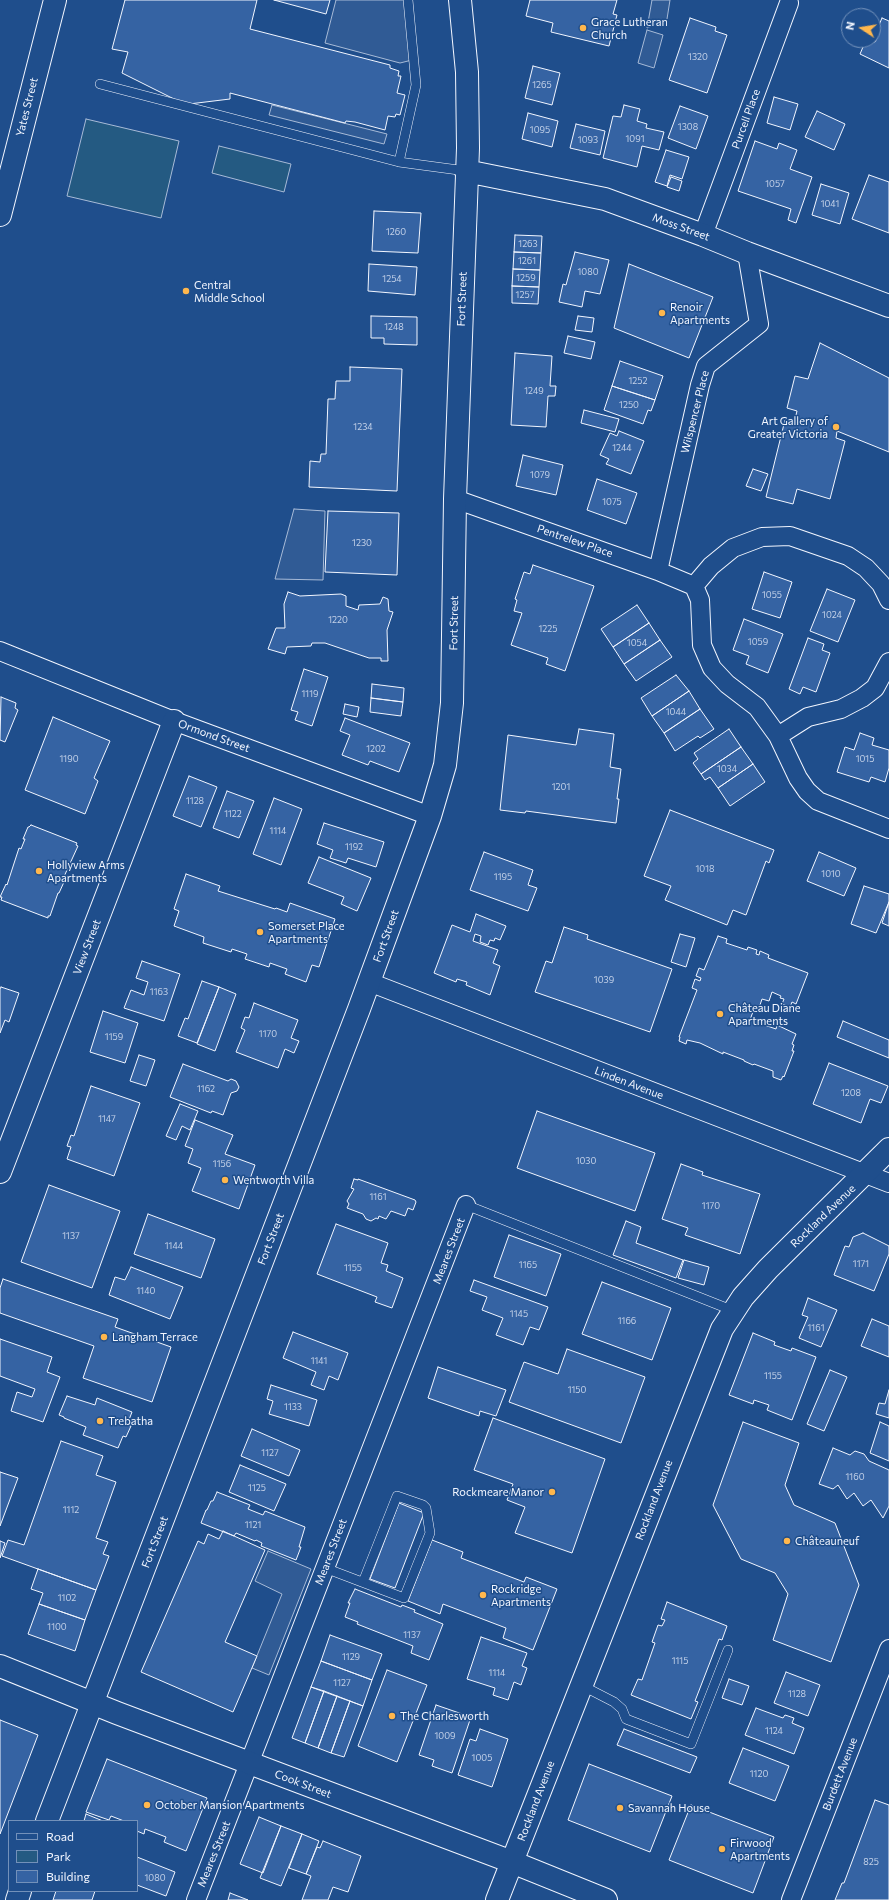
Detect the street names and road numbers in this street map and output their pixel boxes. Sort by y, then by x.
street label: Yates Street [13,76,41,138]
street label: Purcell Place [729,87,763,151]
street label: Moss Street [650,211,712,243]
street label: Fort Street [454,271,470,327]
street label: Wilspencer Place [678,369,712,455]
street label: Pentrelew Place [535,522,615,560]
street label: Fort Street [447,596,461,650]
street label: Ormond Street [176,717,252,755]
street label: Fort Street [370,908,402,964]
street label: View Street [70,918,104,976]
street label: Linden Avenue [593,1064,665,1102]
street label: Rockland Avenue [788,1182,858,1250]
street label: Fort Street [255,1211,287,1267]
street label: Meares Street [430,1216,468,1286]
street label: Rockland Avenue [633,1458,675,1542]
street label: Fort Street [139,1514,171,1570]
street label: Meares Street [312,1517,350,1587]
street label: Burdett Avenue [820,1736,860,1812]
street label: Rockland Avenue [515,1759,557,1843]
street label: Cook Street [273,1767,333,1801]
street label: Meares Street [195,1819,233,1889]

